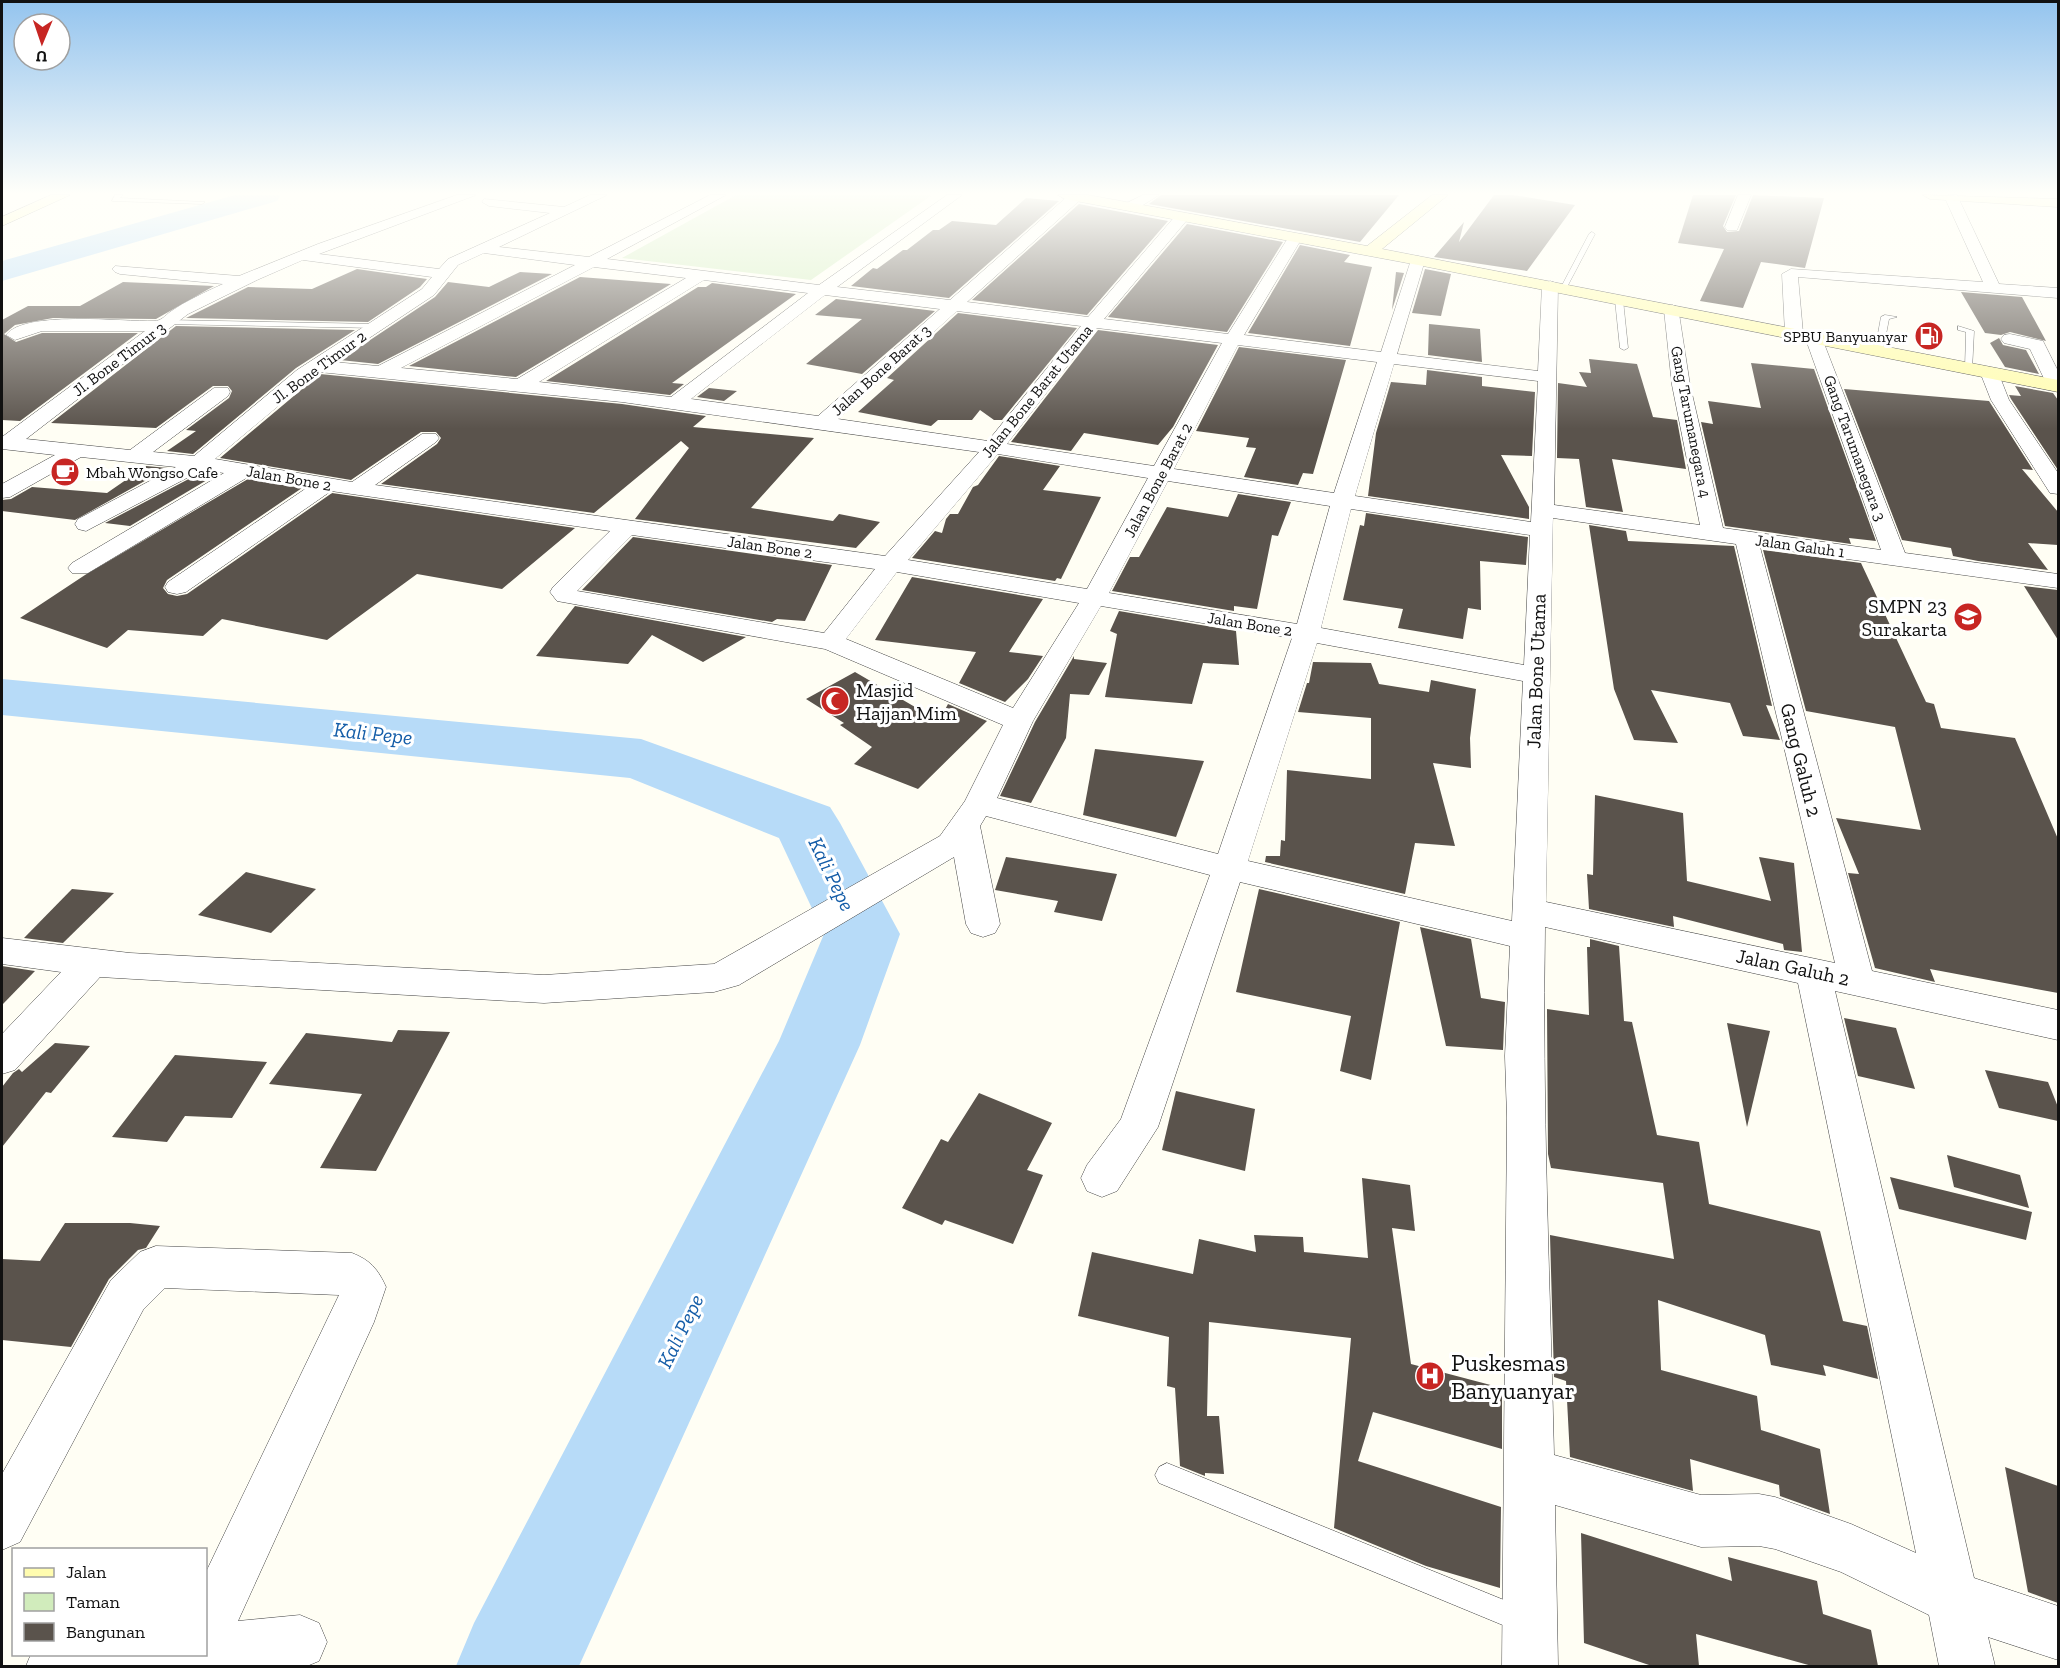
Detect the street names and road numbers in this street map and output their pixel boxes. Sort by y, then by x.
street label: Jl. Bone Timur 3 [69,318,169,400]
street label: Jalan Bone Barat 3 [828,320,935,419]
street label: Jalan Bone Barat Utama [978,321,1097,461]
street label: Jl. Bone Timur 2 [268,326,370,408]
street label: Gang Tarumanegara 4 [1667,344,1715,500]
street label: Gang Tarumanegara 3 [1820,373,1890,524]
street label: Jalan Bone Barat 2 [1120,419,1196,541]
street label: Jalan Bone 2 [245,461,333,495]
street label: Jalan Galuh 1 [1754,530,1846,562]
street label: Jalan Bone 2 [726,532,814,562]
street label: Jalan Bone Utama [1521,593,1551,749]
street label: Jalan Bone 2 [1206,608,1294,640]
street label: Gang Galuh 2 [1775,701,1827,819]
street label: Jalan Galuh 2 [1734,943,1852,991]

